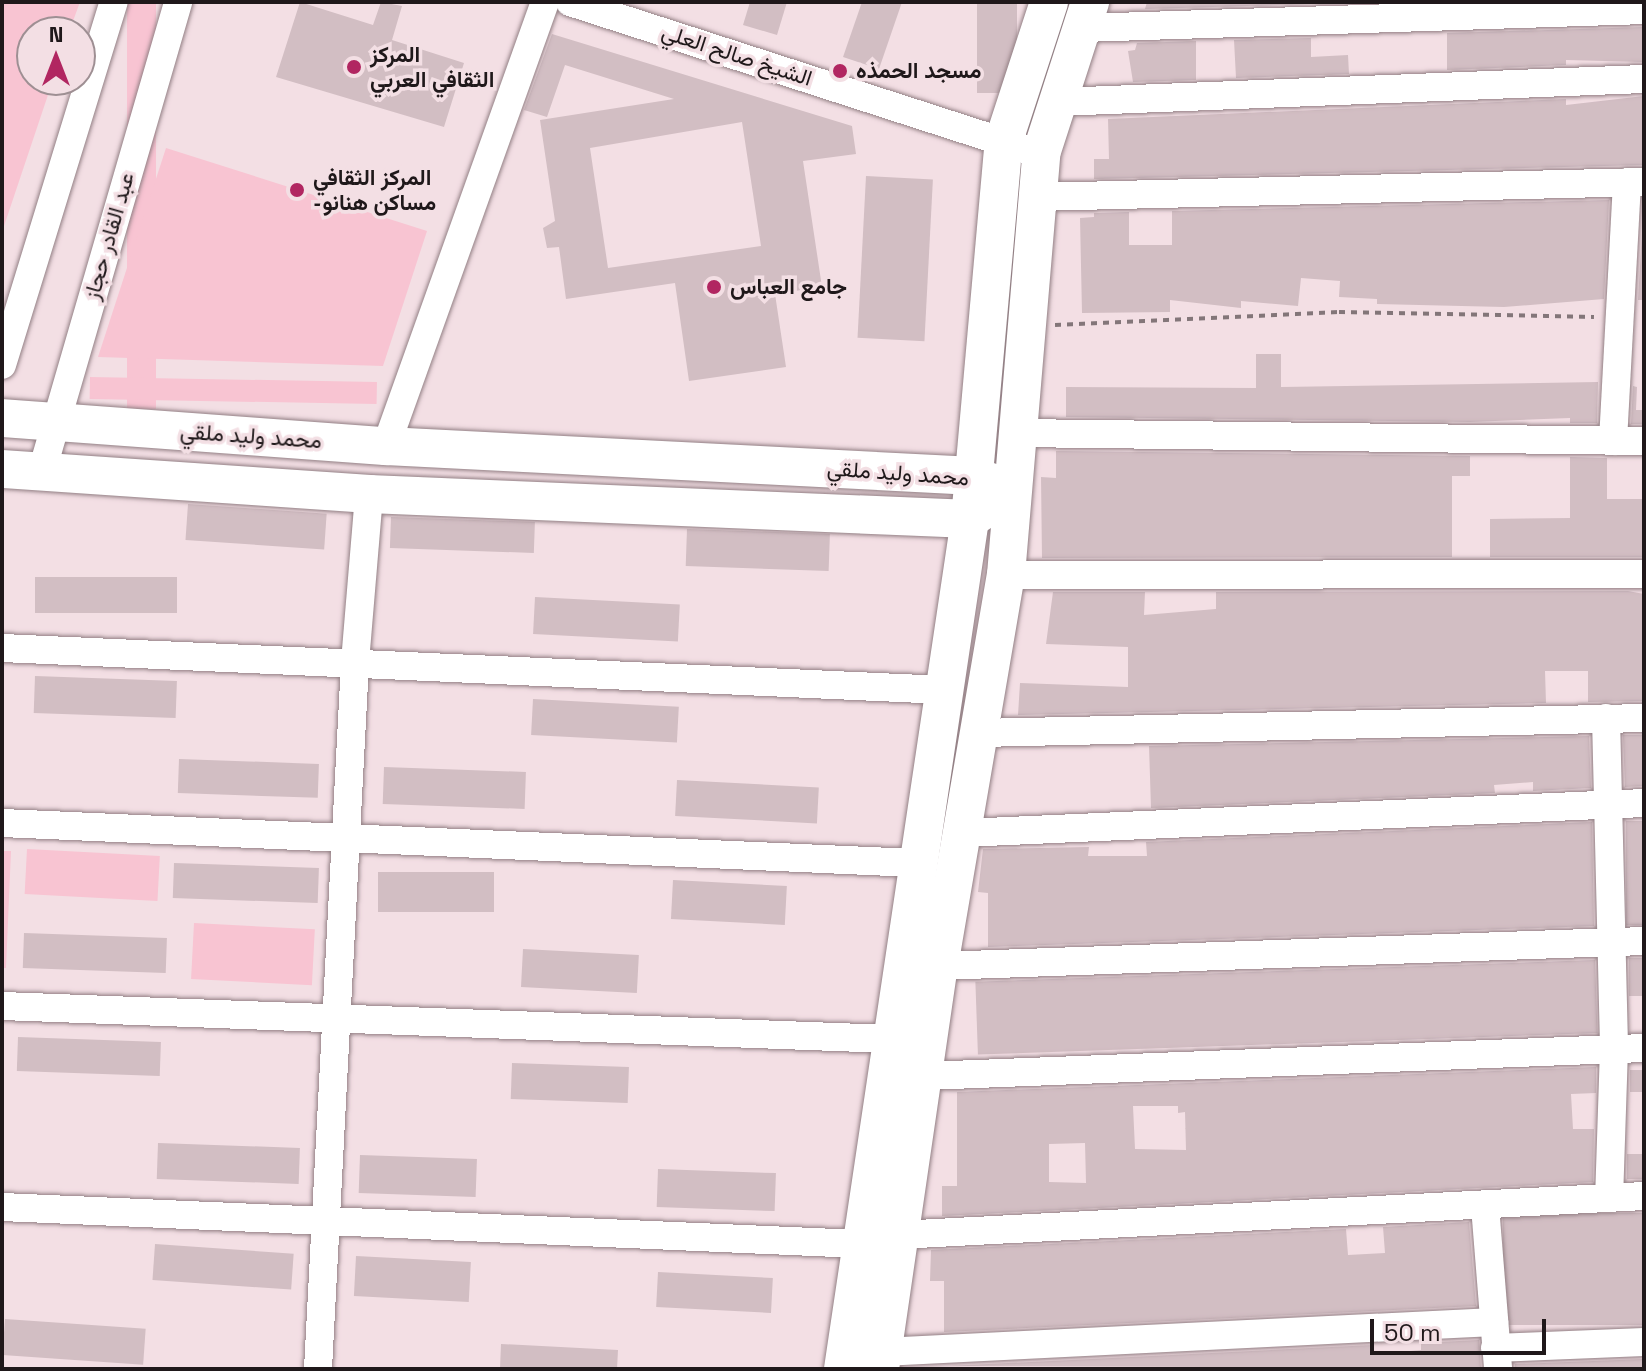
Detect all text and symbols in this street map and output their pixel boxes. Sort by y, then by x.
north arrow [16,16,96,96]
street label: الشيخ صالح العلي [658,18,816,92]
text: N [49,20,63,48]
place label: المركز الثقافي العربي [370,41,494,92]
marker: المركز الثقافي العربي [345,58,363,76]
place label: مسجد الحمذه [856,58,982,84]
marker: مسجد الحمذه [831,62,849,80]
place label: المركز الثقافي -مساكن هنانو [313,164,436,216]
street label: عبد القادر حجاز [78,169,140,303]
marker: المركز الثقافي -مساكن هنانو [288,181,306,199]
place label: جامع العباس [730,274,847,300]
marker: جامع العباس [705,278,723,296]
street label: محمد وليد ملقي [179,418,323,454]
street label: محمد وليد ملقي [826,455,970,491]
scale bar [1374,1303,1550,1353]
text: 50 m [1384,1317,1441,1348]

